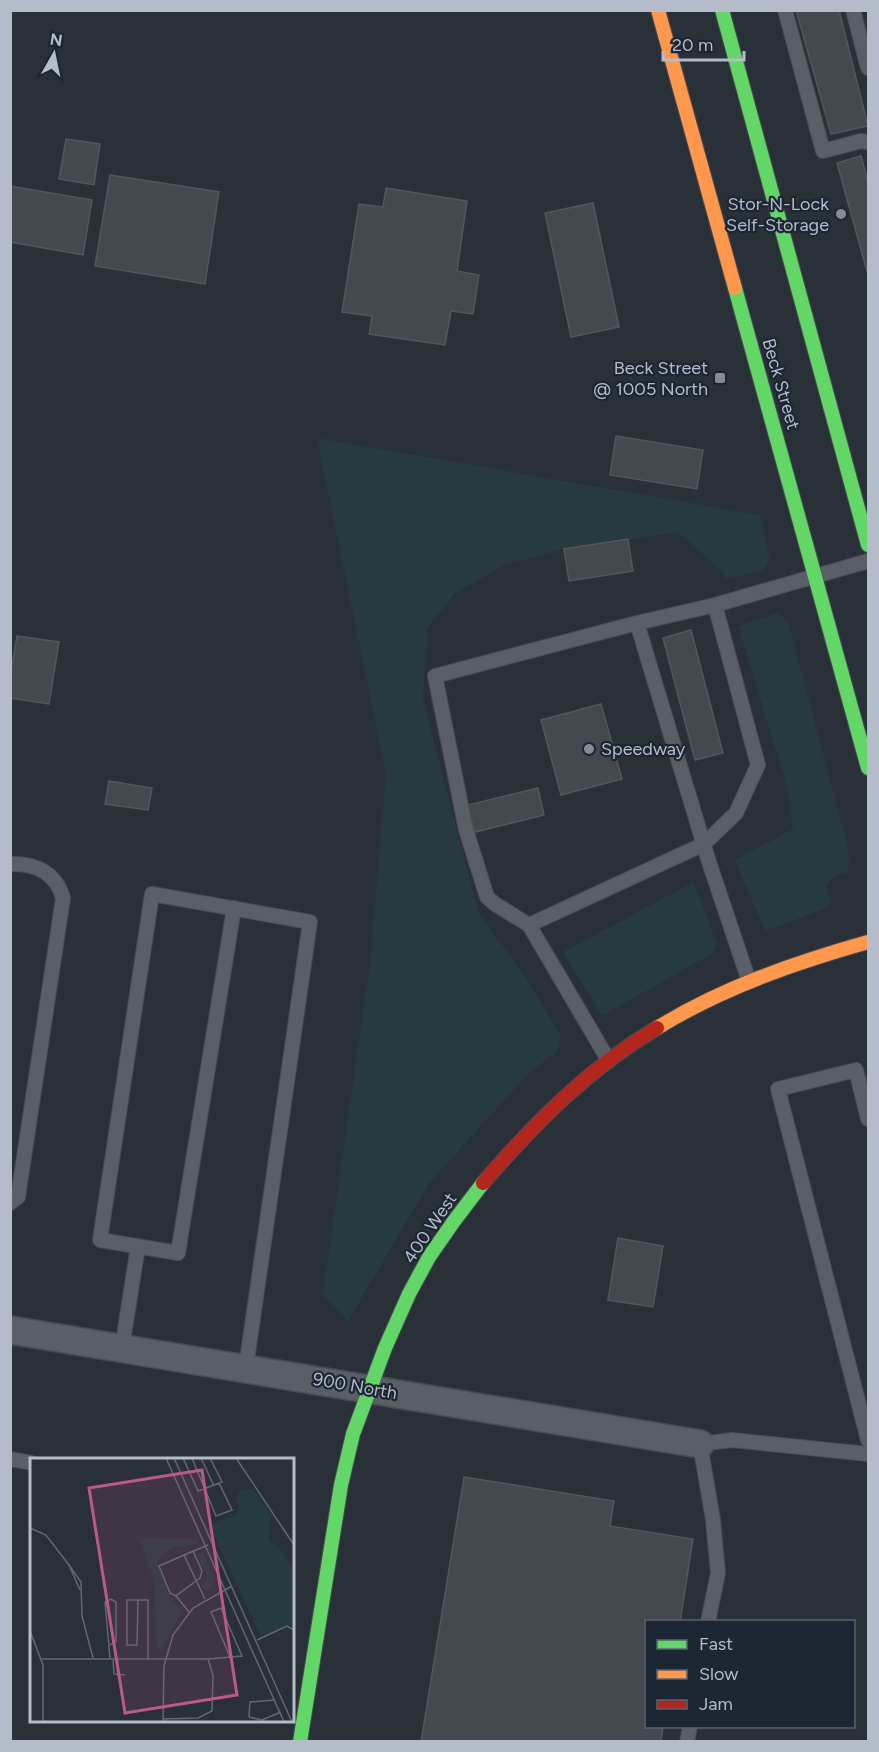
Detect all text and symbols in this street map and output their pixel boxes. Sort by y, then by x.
north arrow [24,24,84,84]
scale bar [663,24,744,62]
text: N [49,29,64,50]
text: 20 m [672,34,713,56]
place label: Stor-N-Lock Self-Storage [726,193,829,236]
marker: Stor-N-Lock Self-Storage [834,207,848,221]
street label: Beck Street [757,336,805,432]
place label: Beck Street @ 1005 North [593,357,708,400]
marker: Beck Street @ 1005 North [713,371,727,385]
place label: Speedway [601,738,686,760]
marker: Speedway [582,742,596,756]
street label: 400 West [398,1188,462,1267]
street label: 900 North [311,1368,399,1404]
inset map [30,1458,294,1722]
legend [645,1620,855,1728]
text: Fast [699,1633,733,1655]
text: Slow [699,1663,738,1685]
text: Jam [699,1693,733,1715]

